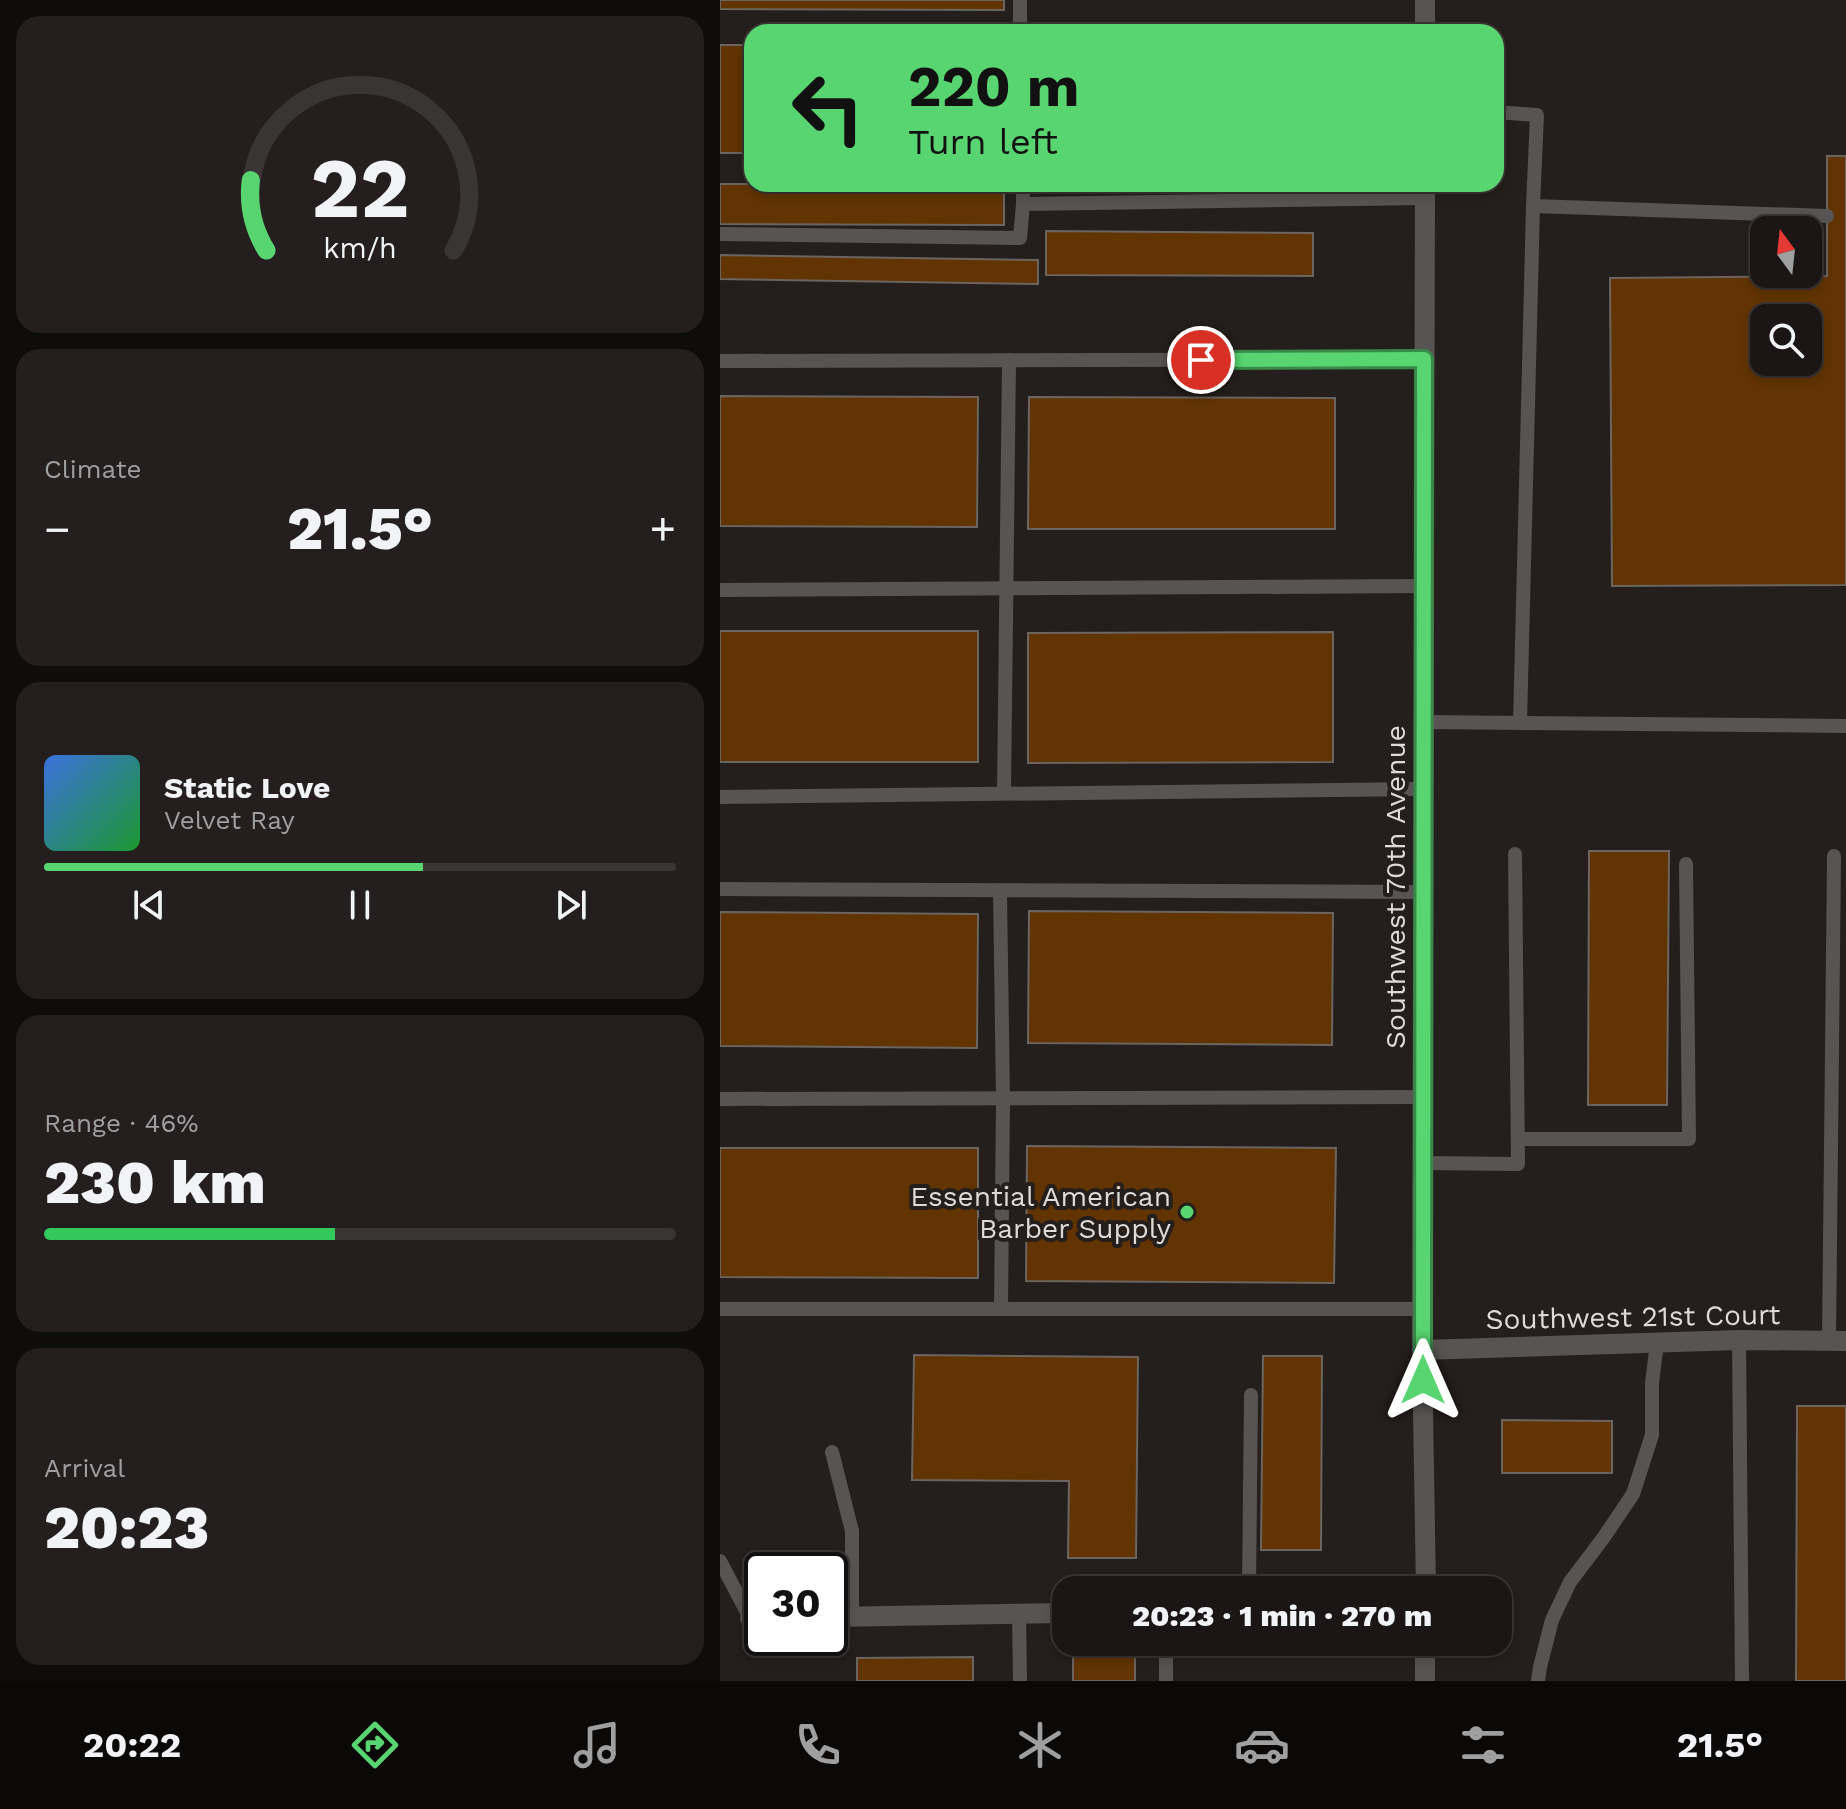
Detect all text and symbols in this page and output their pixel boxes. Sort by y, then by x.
text: 220 m [908,54,1080,120]
icon: left [776,56,880,160]
text: Turn left [908,121,1058,163]
text: 22 [310,139,410,236]
north arrow [1750,216,1822,288]
map controls [1750,216,1822,376]
text: km/h [323,231,397,265]
button: search [1750,304,1822,376]
pin [1167,326,1235,394]
icon: arrive [1179,338,1223,382]
text: Climate [44,454,142,484]
text: 21.5° [287,493,433,564]
text: − [44,503,71,555]
text: + [649,503,676,555]
street label: Southwest 70th Avenue [1379,725,1412,1049]
text: Static Love [164,770,330,805]
text: Velvet Ray [164,805,295,835]
icon: previous [127,883,171,927]
icon: pause [338,883,382,927]
icon: next [549,883,593,927]
text: Range · 46% [44,1108,199,1138]
text: 230 km [44,1147,266,1218]
place label: Essential American Barber Supply [910,1180,1172,1245]
marker: Essential American Barber Supply [1178,1203,1196,1221]
street label: Southwest 21st Court [1485,1298,1781,1336]
position arrow [1381,1338,1465,1422]
text: Arrival [44,1453,125,1483]
text: 20:23 [44,1492,209,1563]
speed limit sign: 30 [744,1552,848,1656]
text: 20:23 · 1 min · 270 m [1132,1598,1432,1633]
icon: directions [347,1717,403,1773]
icon: music [569,1717,625,1773]
icon: phone [790,1717,846,1773]
icon: climate [1012,1717,1068,1773]
icon: car [1234,1717,1290,1773]
icon: filters [1455,1717,1511,1773]
text: 20:22 [83,1724,181,1766]
text: 21.5° [1677,1724,1763,1766]

